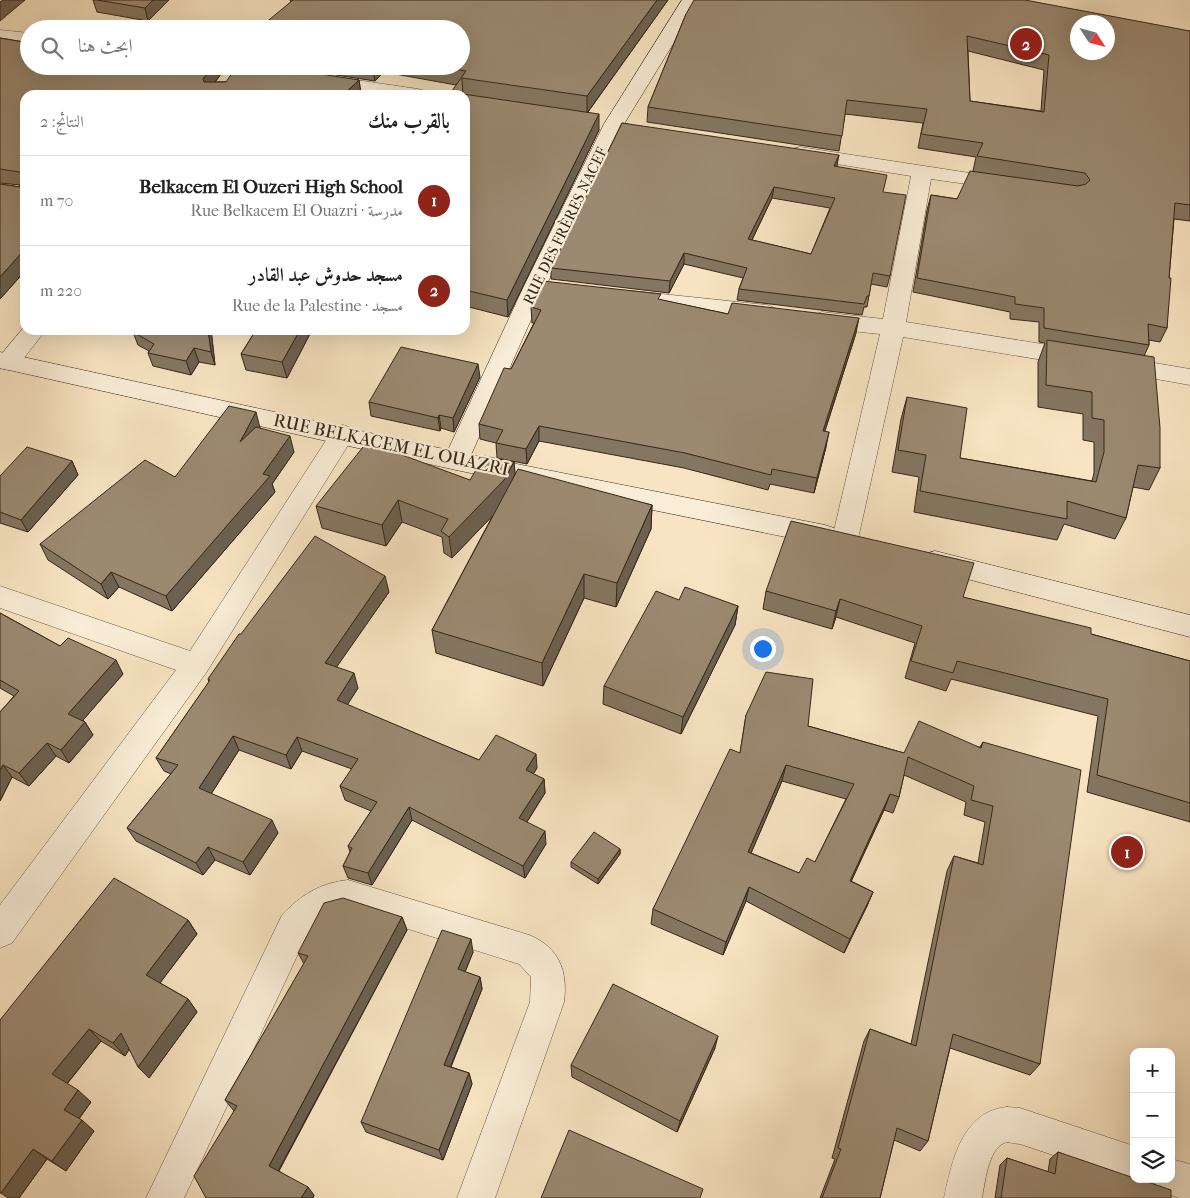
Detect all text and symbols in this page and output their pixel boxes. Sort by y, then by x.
north arrow [1070,15,1115,60]
search box [20,20,470,75]
pin: 2 [1010,25,1042,63]
icon: search [38,34,66,62]
text: ابحث هنا [78,35,133,57]
text: بالقرب منك [368,109,450,133]
text: النتائج: 2 [40,112,84,131]
street label: RUE DES FRÈRES NACEF [519,144,611,308]
text: Belkacem El Ouzeri High School [139,176,403,198]
text: 70 m [40,191,73,210]
text: 1 [431,191,437,210]
text: مدرسة · Rue Belkacem El Ouazri [191,201,403,220]
text: مسجد حدوش عبد القادر [249,264,403,286]
text: 220 m [40,281,82,300]
text: 2 [430,281,438,300]
text: مسجد · Rue de la Palestine [232,296,403,315]
street label: RUE BELKACEM EL OUAZRI [271,410,511,480]
your location [750,636,776,662]
pin: 1 [1111,833,1143,871]
map controls [1130,1048,1175,1183]
button: + [1130,1048,1175,1093]
button: − [1130,1093,1175,1138]
button: layers [1130,1138,1175,1183]

